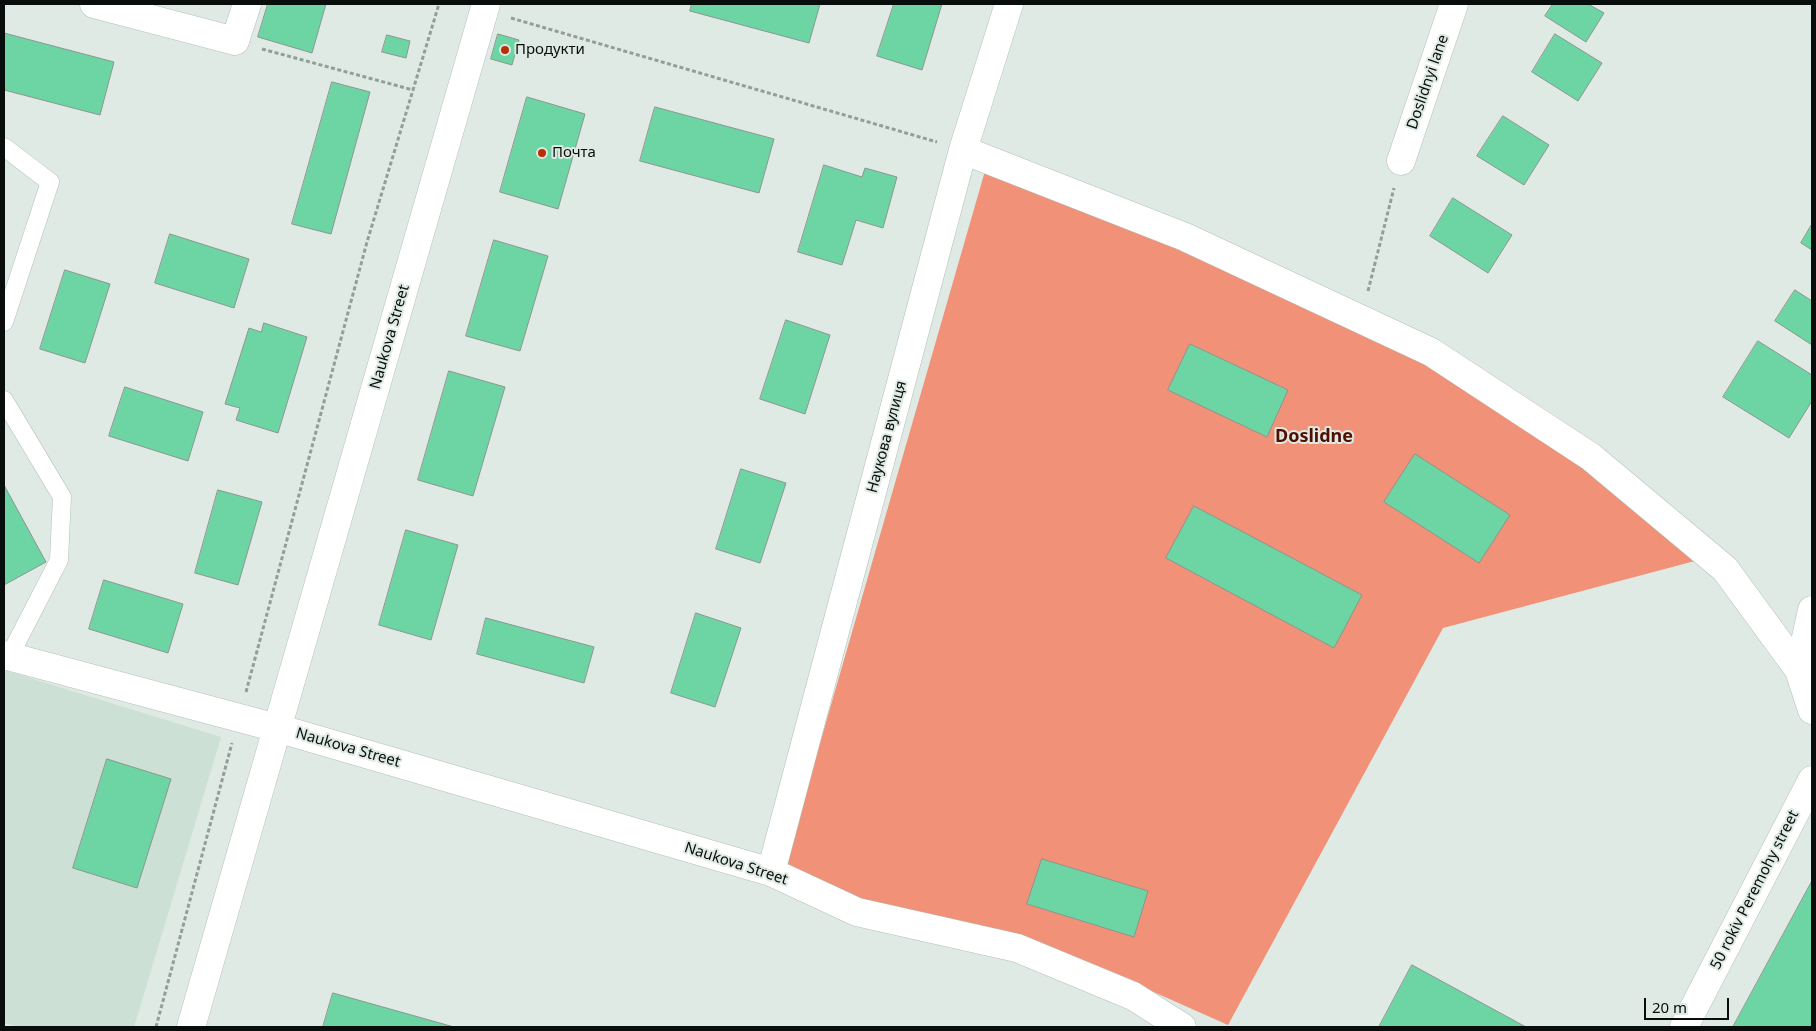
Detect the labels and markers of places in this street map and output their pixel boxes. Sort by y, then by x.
place label: Продукти [515,41,585,59]
marker: Продукти [499,44,511,56]
place label: Почта [552,144,596,162]
marker: Почта [536,147,548,159]

